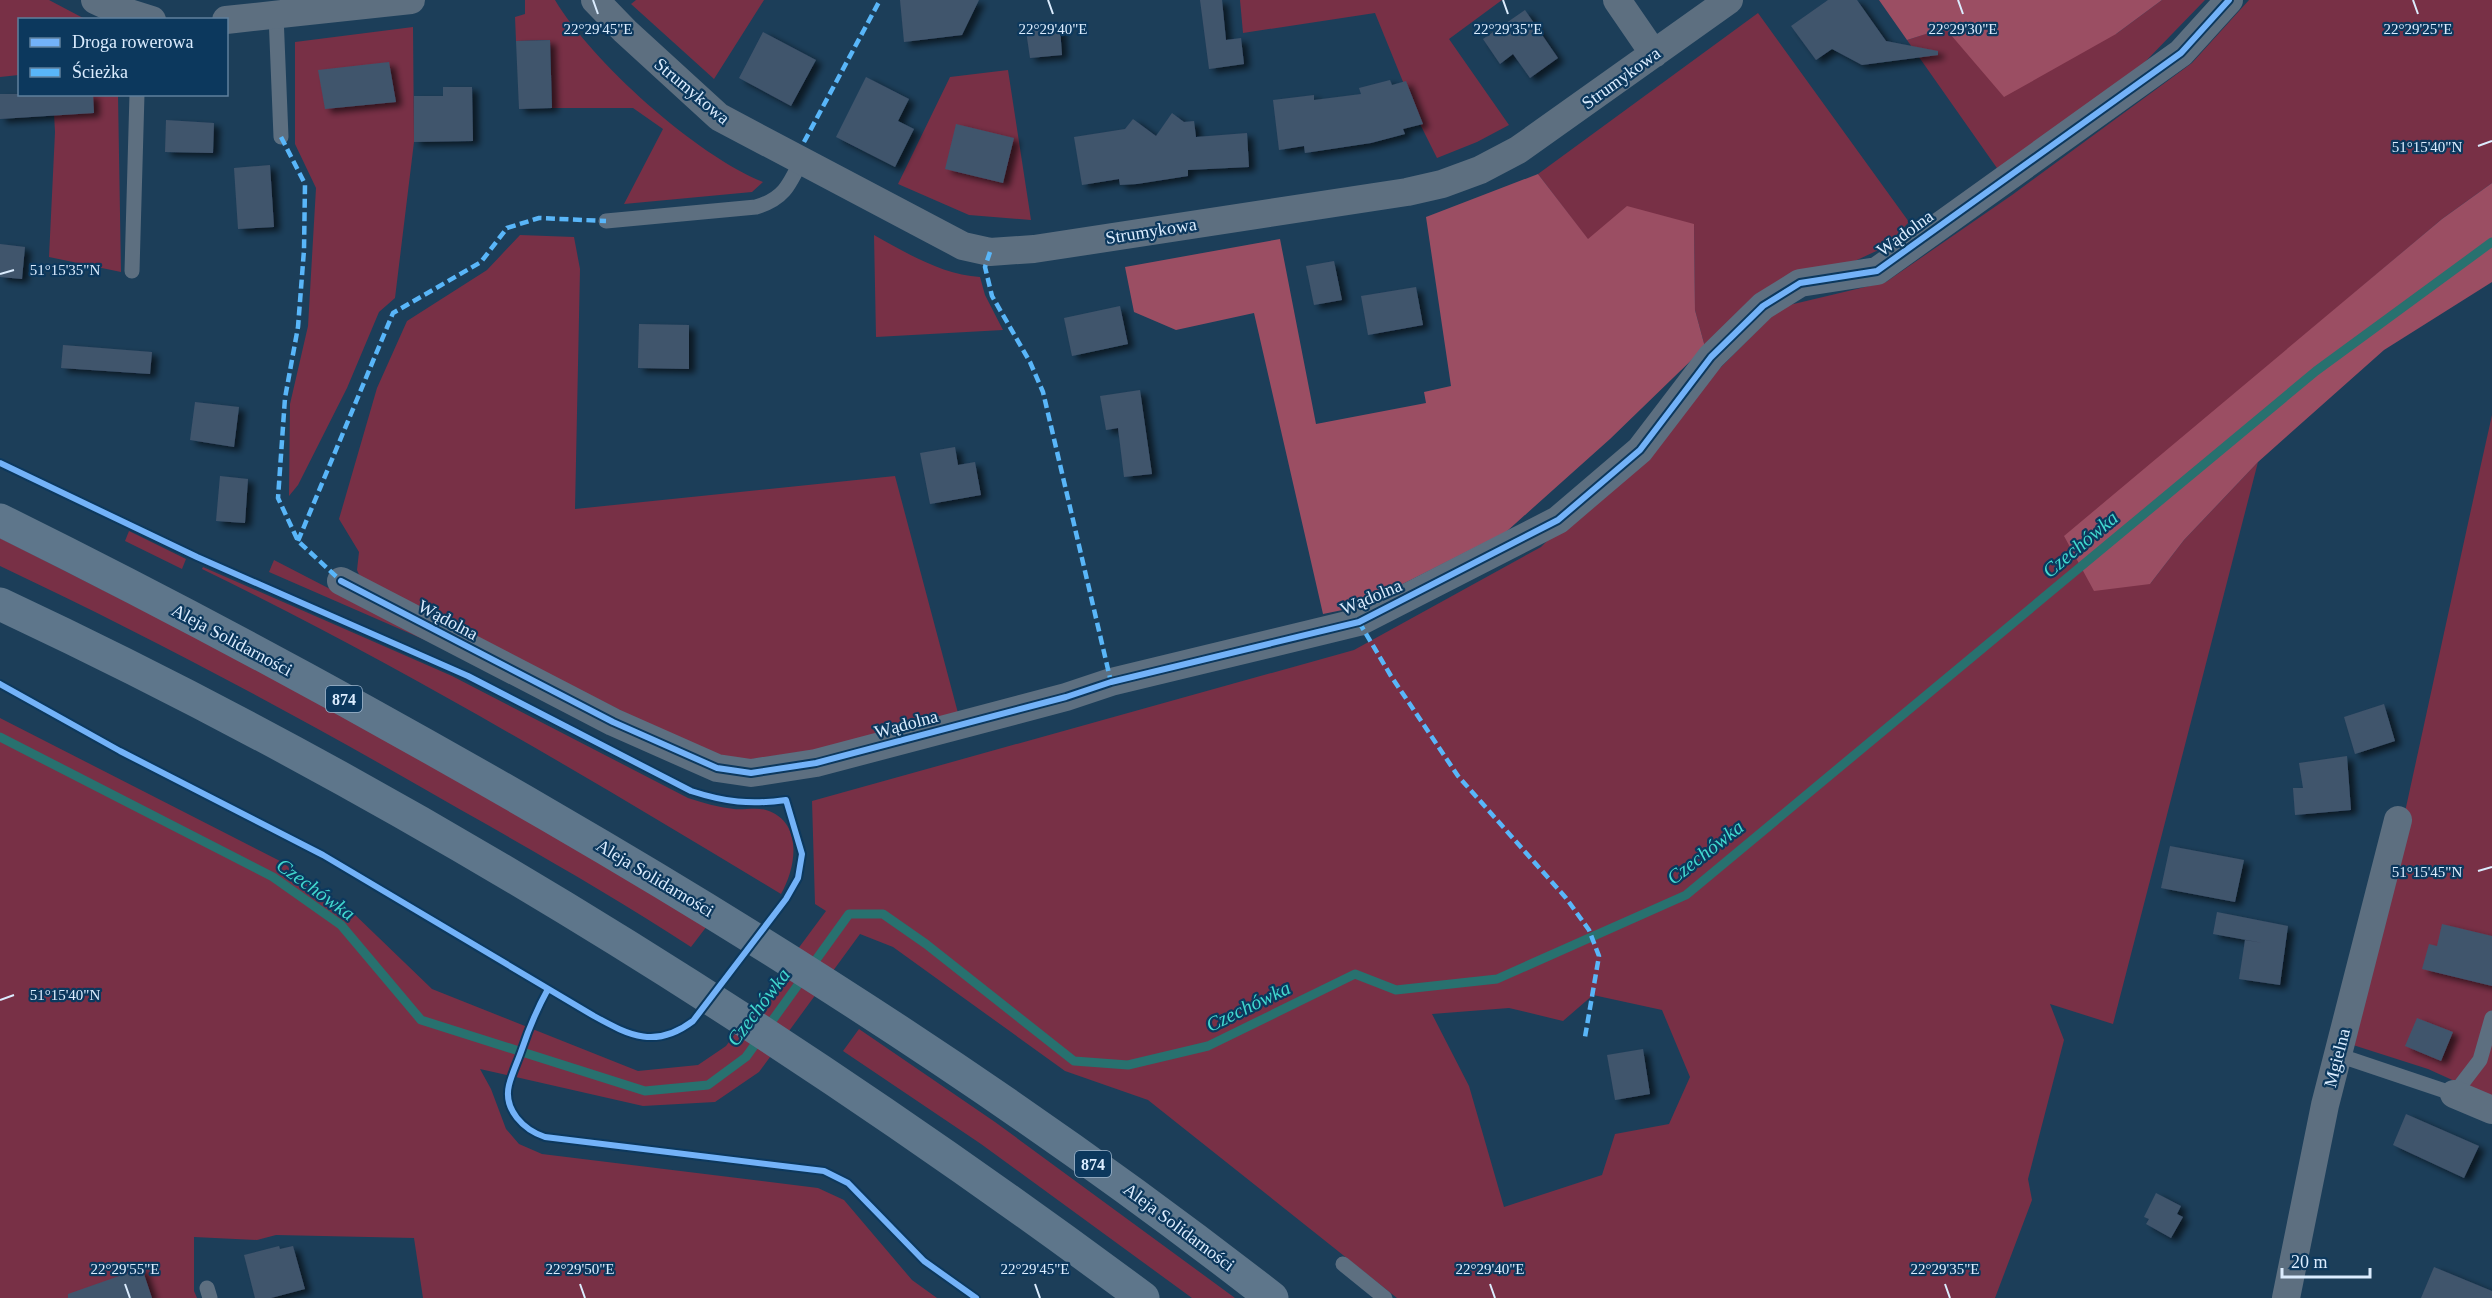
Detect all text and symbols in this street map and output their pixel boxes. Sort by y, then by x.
legend [18,18,228,96]
text: 22°29'45"E [564,21,633,37]
text: 22°29'40"E [1019,21,1088,37]
text: 22°29'35"E [1474,21,1543,37]
text: 22°29'30"E [1929,21,1998,37]
text: 22°29'25"E [2384,21,2453,37]
text: Droga rowerowa [72,32,193,52]
street label: Strumykowa [1578,43,1664,113]
street label: Strumykowa [650,54,734,128]
text: Ścieżka [72,61,128,82]
text: 51°15'40"N [2392,139,2462,155]
street label: Wądolna [1873,206,1937,260]
street label: Strumykowa [1104,214,1198,248]
text: 51°15'35"N [30,262,100,278]
water label: Czechówka [2038,506,2122,582]
street label: Wądolna [1337,575,1405,619]
street label: Wądolna [415,596,481,644]
street label: Aleja Solidarności [168,600,296,680]
road number: 874 [326,686,362,712]
street label: Wądolna [872,706,940,742]
water label: Czechówka [1662,815,1748,889]
street label: Aleja Solidarności [593,835,717,921]
water label: Czechówka [273,853,359,925]
text: 51°15'45"N [2392,864,2462,880]
water label: Czechówka [722,964,794,1050]
water label: Czechówka [1202,976,1294,1036]
text: 51°15'40"N [30,987,100,1003]
street label: Mgielna [2320,1026,2354,1090]
road number: 874 [1075,1151,1111,1177]
street label: Aleja Solidarności [1120,1179,1238,1275]
scale bar [2282,1241,2370,1279]
text: 20 m [2291,1252,2328,1272]
text: 22°29'55"E [91,1261,160,1277]
text: 22°29'50"E [546,1261,615,1277]
text: 22°29'45"E [1001,1261,1070,1277]
text: 22°29'40"E [1456,1261,1525,1277]
text: 22°29'35"E [1911,1261,1980,1277]

